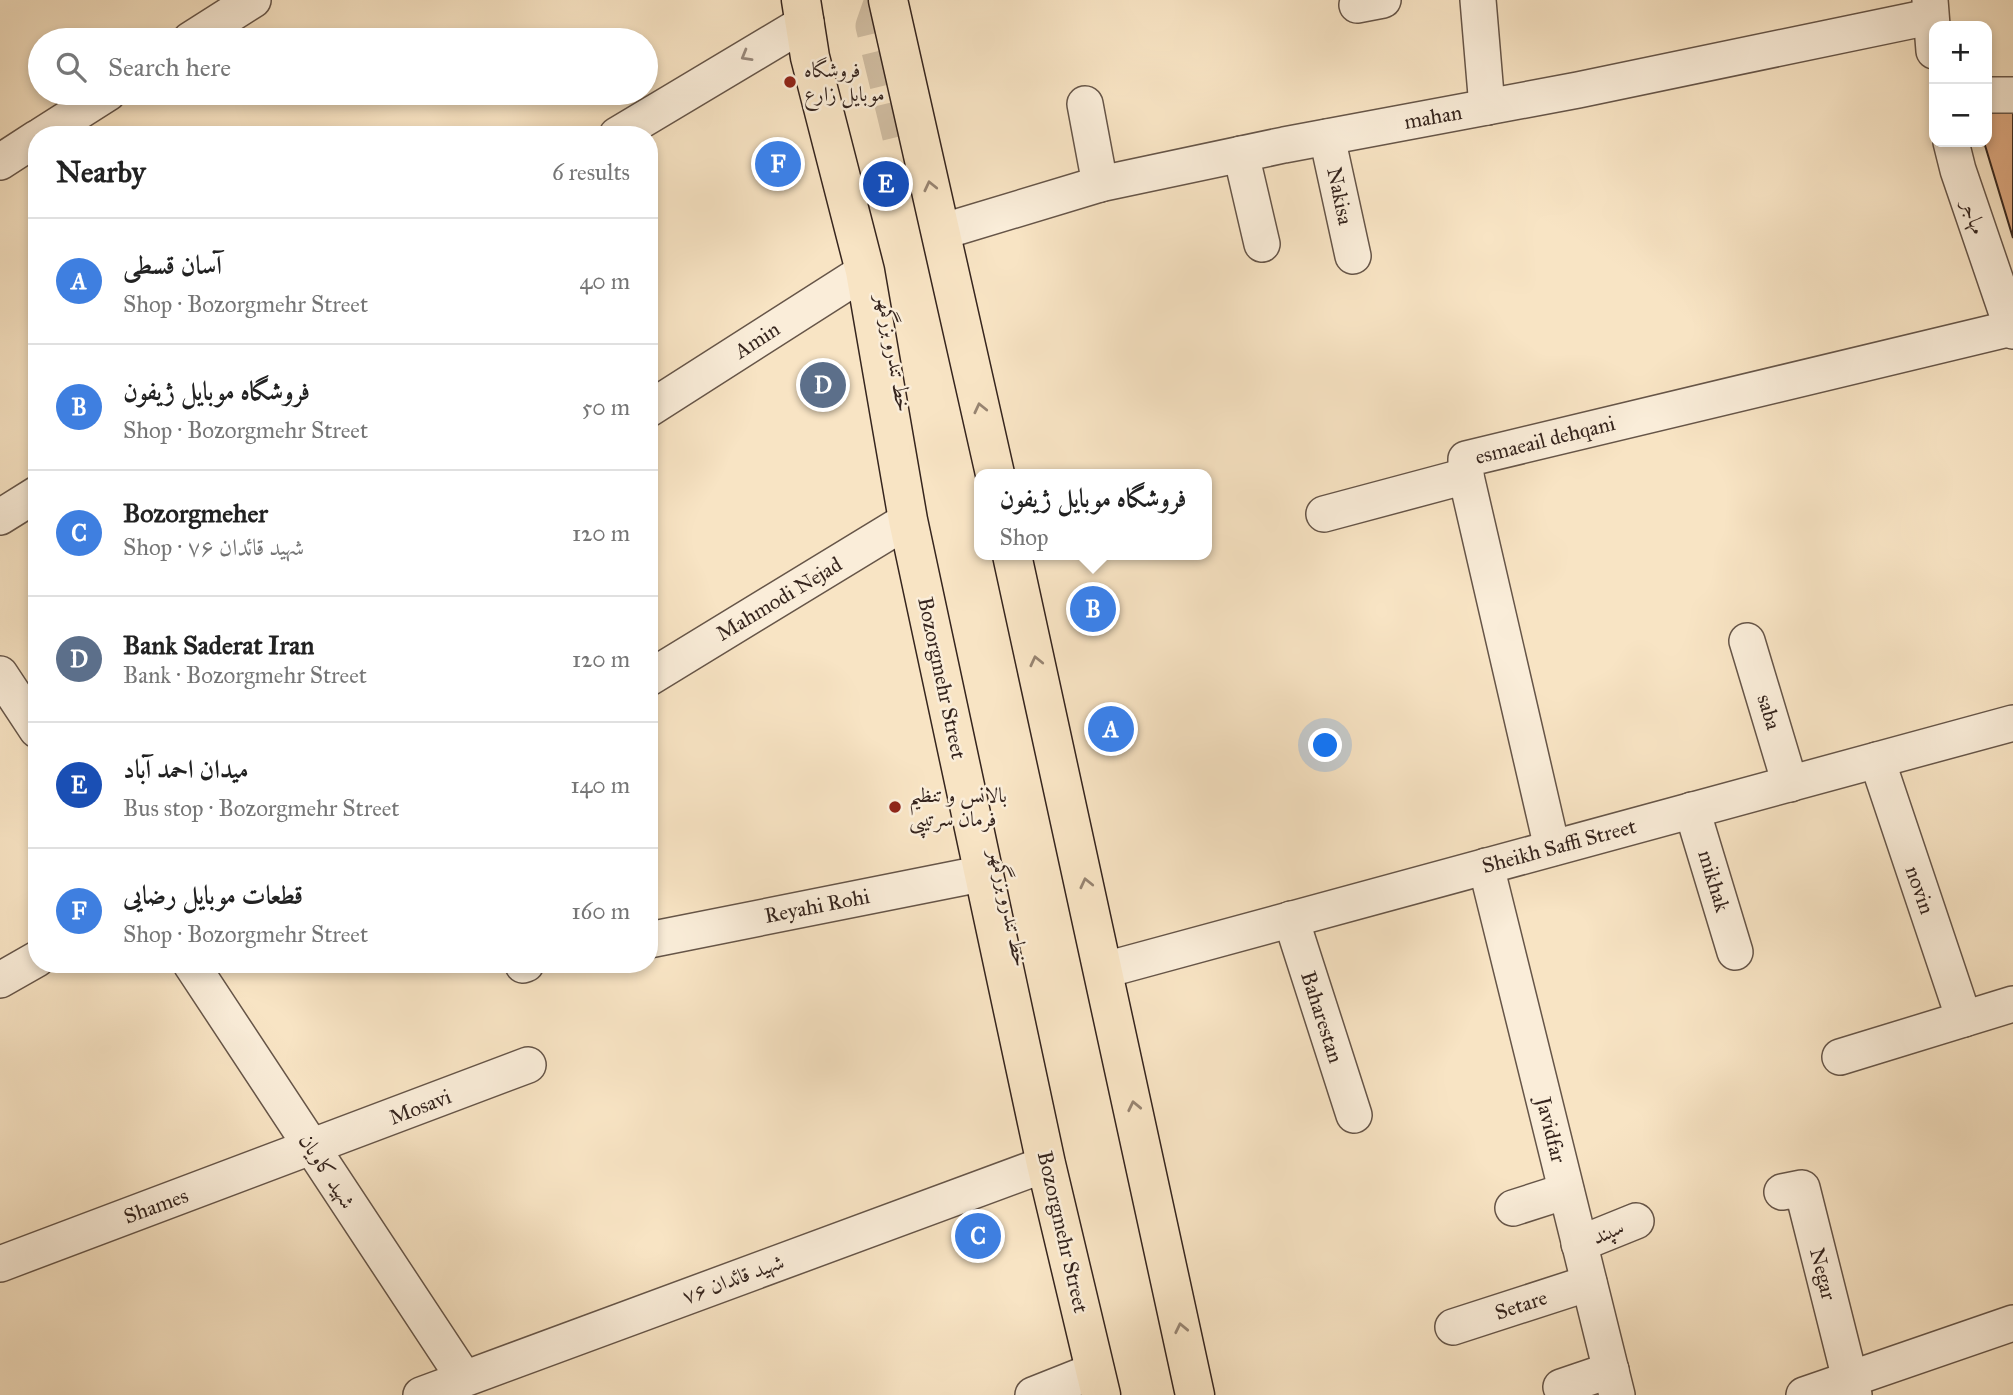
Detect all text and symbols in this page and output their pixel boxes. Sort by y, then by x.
map controls [1929,21,1992,147]
button: + [1929,21,1992,84]
search box [28,28,658,105]
icon: search [52,48,90,86]
one-way arrow [741,48,754,61]
text: Search here [108,51,231,83]
place label: فروشگاه موبایل زارع [804,57,885,112]
marker: فروشگاه موبایل زارع [782,74,798,90]
button: − [1929,84,1992,147]
street label: mahan [1402,99,1464,135]
pin: F [755,138,801,190]
text: Nearby [56,154,146,190]
text: 6 results [552,158,630,186]
pin: E [863,158,909,210]
street label: Nakisa [1321,165,1359,227]
one-way arrow [924,180,938,192]
street label: مهاجر [1955,195,1992,238]
text: آسان قسطی [123,249,222,281]
text: A [71,267,87,295]
text: 40 m [580,267,630,295]
text: Shop · Bozorgmehr Street [123,290,368,318]
street label: خط تندرو بزرگمهر [871,290,918,414]
street label: Amin [729,316,785,365]
pin: D [800,359,846,411]
text: فروشگاه موبایل ژیفون [123,375,310,407]
text: B [71,393,87,421]
text: 50 m [582,393,630,421]
one-way arrow [973,402,988,414]
street label: esmaeail dehqani [1472,410,1618,470]
text: Shop · Bozorgmehr Street [123,416,368,444]
popup [974,469,1212,560]
text: فروشگاه موبایل ژیفون [999,482,1187,514]
text: Bozorgmeher [123,497,268,529]
text: C [71,519,87,547]
text: 120 m [572,519,630,547]
text: Shop [999,523,1049,551]
text: Shop · شهید قائدان ۷۶ [123,533,304,561]
street label: Mahmodi Nejad [711,551,847,647]
pin: B [1070,583,1116,635]
street label: Bozorgmehr Street [912,595,972,762]
text: Bank Saderat Iran [123,629,314,661]
text: D [70,645,88,673]
text: 120 m [572,645,630,673]
one-way arrow [1030,655,1045,667]
text: Bank · Bozorgmehr Street [123,661,367,689]
street label: saba [1751,691,1787,733]
pin: A [1088,703,1134,755]
your location [1308,728,1342,762]
text: میدان احمد آباد [123,753,249,785]
text: E [71,771,87,799]
text: 140 m [570,771,630,799]
place label: بالانس و تنظیم فرمان سرتیپی [909,782,1007,839]
text: Bus stop · Bozorgmehr Street [123,794,399,822]
marker: بالانس و تنظیم فرمان سرتیپی [887,799,903,815]
street label: Sheikh Saffi Street [1479,813,1639,879]
street label: خط تندرو بزرگمهر [984,845,1035,969]
street label: mikhak [1692,847,1736,915]
street label: novin [1900,862,1940,918]
one-way arrow [1079,877,1094,889]
text: قطعات موبایل رضایی [123,879,303,911]
street label: Reyahi Rohi [762,883,872,929]
text: F [71,897,87,925]
text: 160 m [572,897,630,925]
text: Shop · Bozorgmehr Street [123,920,368,948]
street label: Baharestan [1295,968,1349,1066]
street label: Mosavi [385,1083,455,1131]
street label: Javidfar [1530,1092,1572,1166]
one-way arrow [1127,1100,1142,1112]
street label: شهید کاویان [292,1129,361,1214]
street label: Bozorgmehr Street [1032,1149,1094,1316]
street label: Shames [120,1182,192,1230]
pin: C [955,1210,1001,1262]
street label: سپند [1588,1214,1629,1252]
street label: Negar [1804,1245,1842,1303]
street label: شهید قائدان ۷۶ [678,1249,788,1310]
street label: Setare [1491,1284,1551,1326]
one-way arrow [1174,1322,1189,1334]

